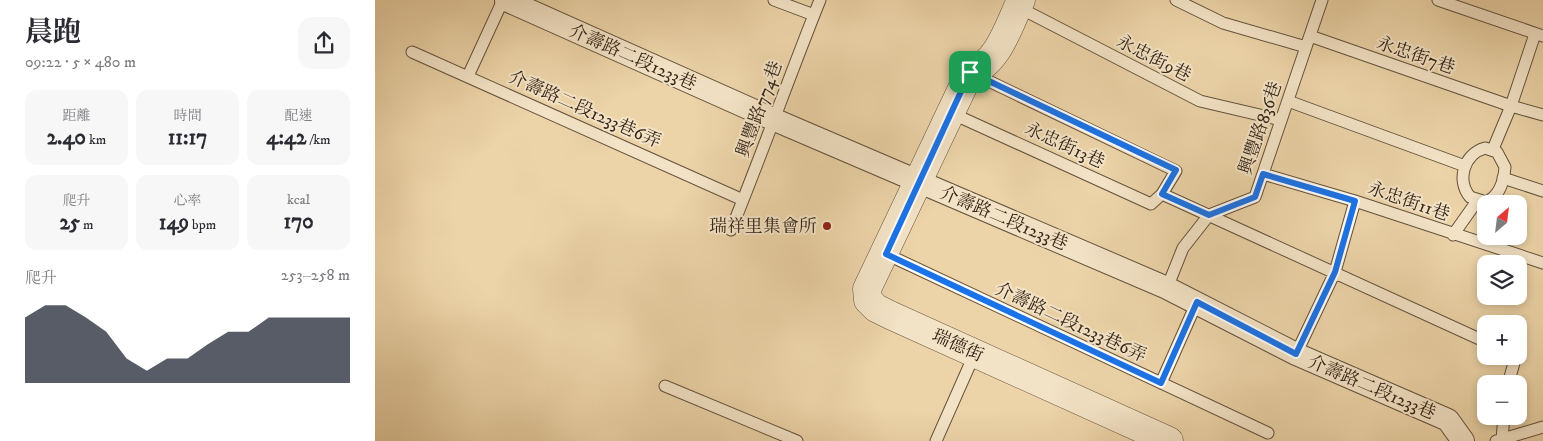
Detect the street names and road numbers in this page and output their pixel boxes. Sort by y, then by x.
street label: 介壽路二段1233巷 [566,20,700,96]
street label: 永忠街9巷 [1112,31,1195,87]
street label: 永忠街7巷 [1374,32,1458,80]
street label: 興豐路774巷 [732,58,788,161]
street label: 介壽路二段1233巷6弄 [505,66,664,153]
street label: 興豐路836巷 [1235,79,1287,178]
street label: 永忠街13巷 [1021,118,1108,174]
street label: 永忠街11巷 [1365,178,1453,226]
street label: 介壽路二段1233巷 [936,182,1071,256]
street label: 介壽路二段1233巷6弄 [991,278,1150,368]
street label: 瑞德街 [928,325,987,367]
street label: 介壽路二段1233巷 [1304,351,1439,425]

